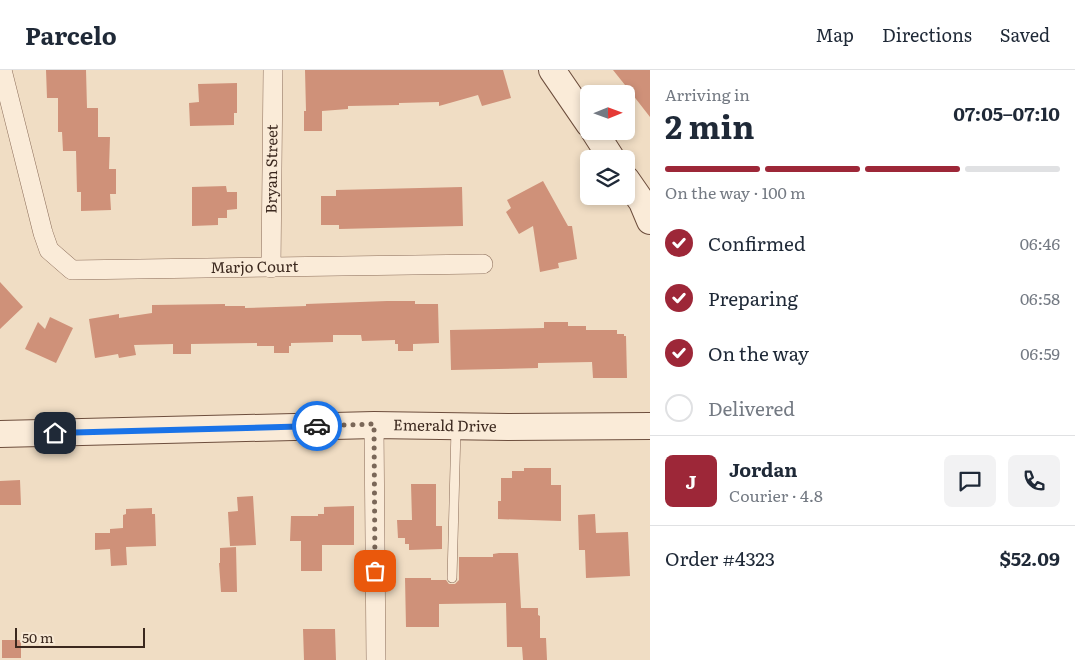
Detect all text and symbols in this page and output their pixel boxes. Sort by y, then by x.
text: Parcelo [25,17,117,52]
text: Map [816,21,854,48]
text: Directions [882,21,972,48]
text: Saved [1000,21,1050,48]
text: Arriving in [665,82,750,106]
north arrow [580,85,635,140]
map controls [580,85,635,205]
text: 07:05–07:10 [953,99,1060,127]
text: 2 min [665,101,754,149]
street label: Bryan Street [259,124,282,214]
button: layers [580,150,635,205]
text: On the way · 100 m [665,180,805,204]
icon: check [665,229,693,257]
text: Confirmed [708,229,806,257]
text: 06:46 [1020,231,1060,255]
street label: Marjo Court [210,254,299,278]
icon: check [665,284,693,312]
text: Preparing [708,284,798,312]
text: 06:58 [1020,286,1060,310]
icon: check [665,339,693,367]
text: On the way [708,339,809,367]
text: 06:59 [1020,341,1060,365]
text: Delivered [708,394,795,422]
courier [292,401,342,451]
pin [34,412,76,454]
icon: car [303,412,331,440]
street label: Emerald Drive [393,412,497,437]
icon: home [41,419,69,447]
text: Jordan [729,455,798,483]
button: chat [944,455,996,507]
button: phone [1008,455,1060,507]
text: J [686,467,696,495]
text: Courier · 4.8 [729,483,823,507]
text: Order #4323 [665,544,775,572]
text: $52.09 [999,544,1060,572]
pin [354,550,396,592]
icon: bag [361,557,389,585]
scale bar [15,625,145,648]
text: 50 m [22,627,54,647]

